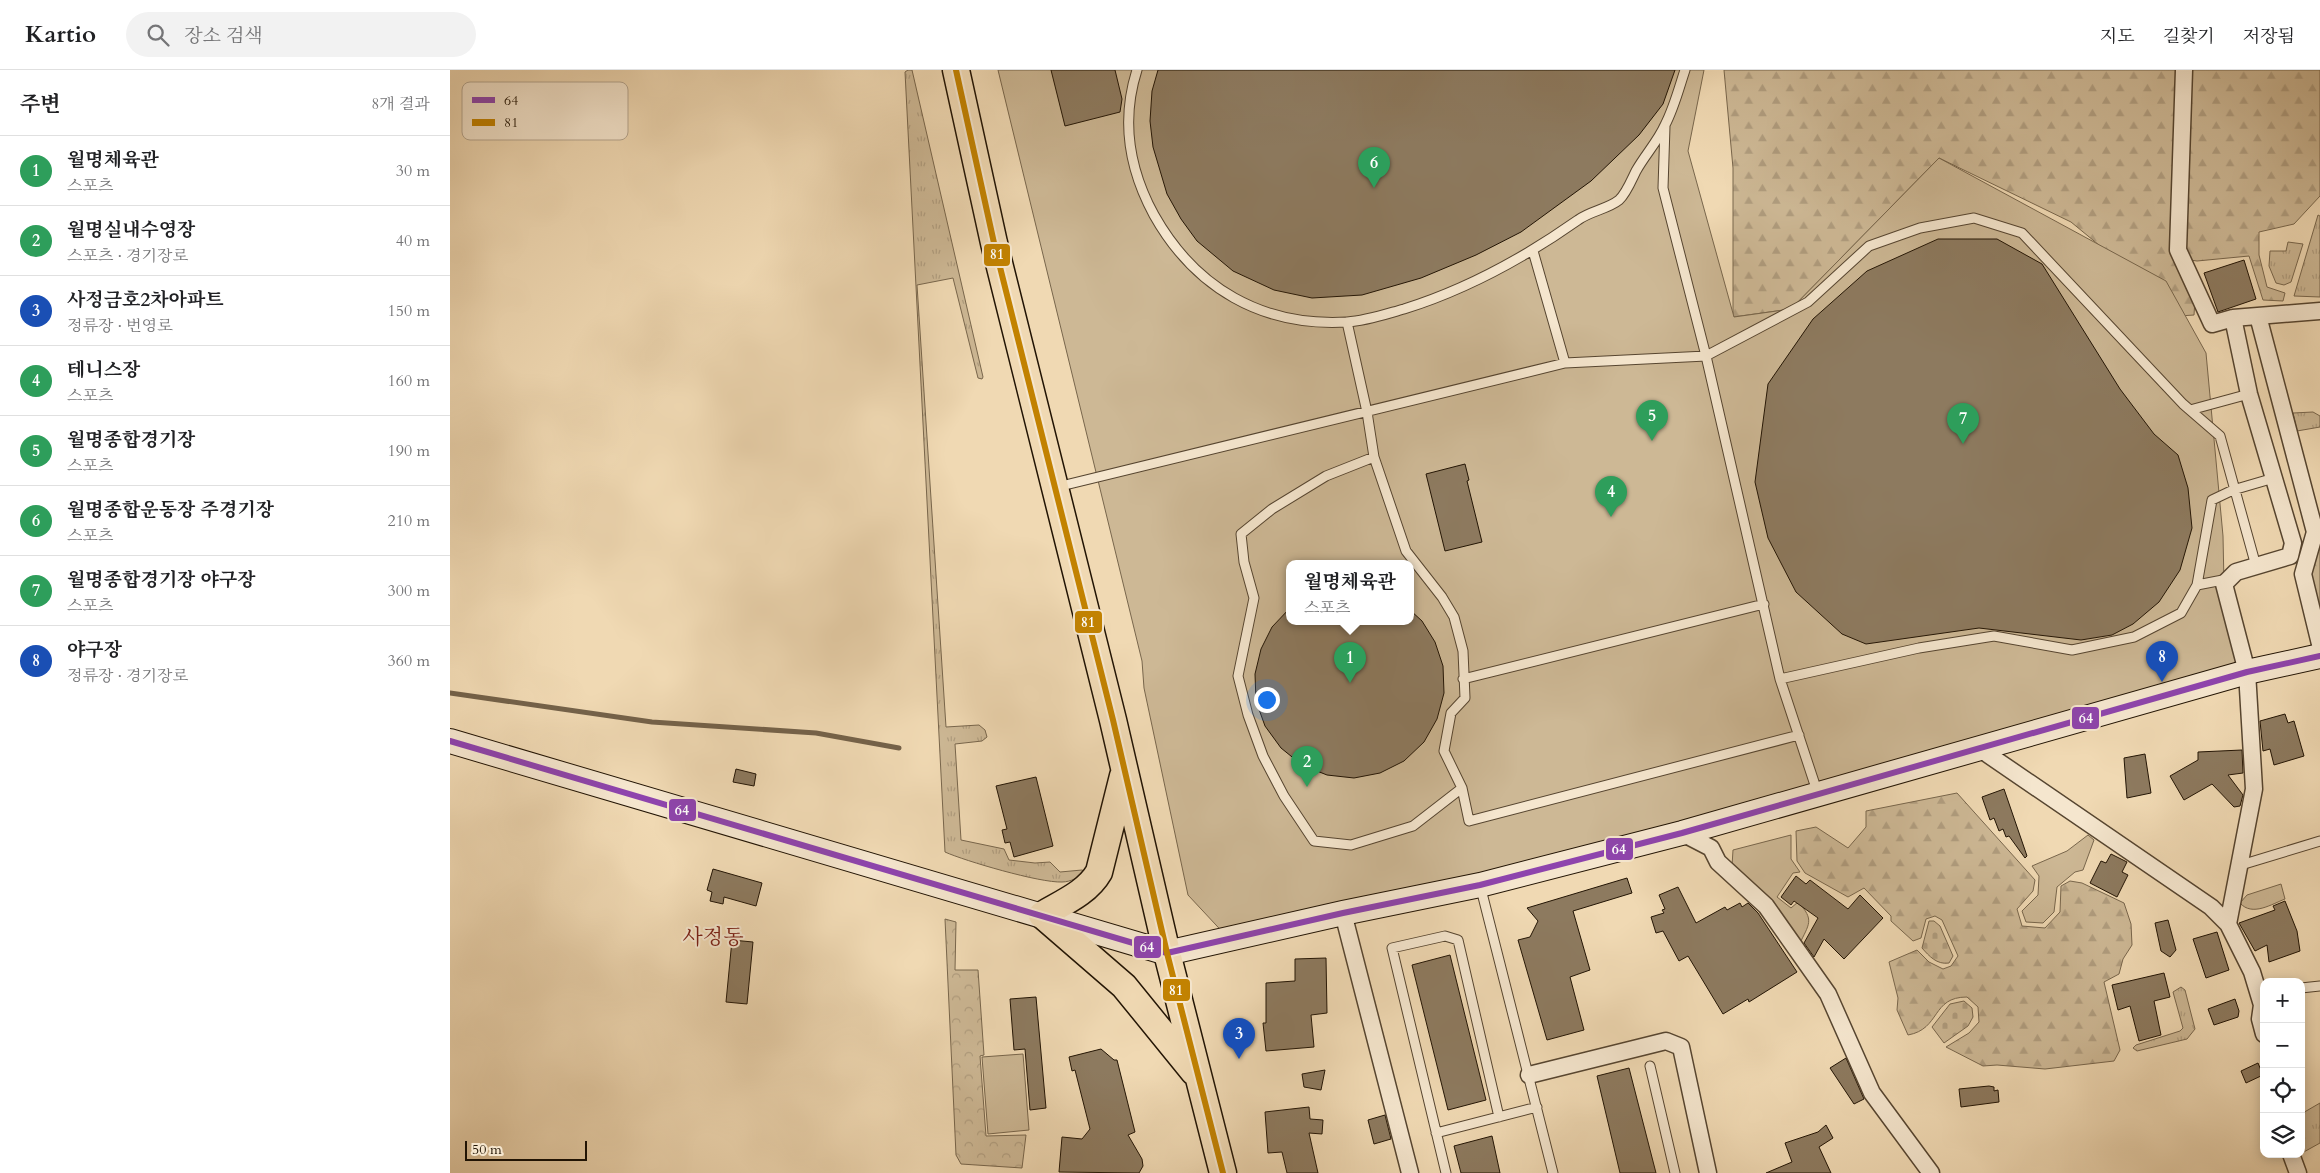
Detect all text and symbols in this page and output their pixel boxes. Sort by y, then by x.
search box [126,12,476,57]
text: Kartio [25,18,96,51]
icon: search [144,21,172,49]
text: 장소 검색 [184,23,263,49]
text: 지도 [2100,24,2135,49]
text: 길찾기 [2163,24,2215,49]
text: 저장됨 [2243,24,2295,49]
legend [462,82,628,140]
text: 주변 [20,90,61,119]
text: 64 [504,91,518,110]
text: 8개 결과 [371,93,430,115]
text: 81 [504,113,518,132]
text: 월명체육관 [67,147,159,173]
pin: 6 [1358,147,1390,188]
text: 1 [32,160,40,182]
text: 30 m [396,160,430,182]
text: 스포츠 [67,175,113,197]
text: 월명실내수영장 [67,217,195,243]
text: 2 [32,230,40,252]
text: 40 m [396,230,430,252]
line badge: 81 [983,243,1011,267]
text: 스포츠 · 경기장로 [67,245,188,267]
text: 81 [990,245,1004,264]
text: 사정금호2차아파트 [67,287,224,313]
text: 3 [32,300,40,322]
text: 150 m [388,300,430,322]
text: 정류장 · 번영로 [67,315,172,337]
text: 테니스장 [67,357,140,383]
text: 4 [32,370,40,392]
text: 160 m [388,370,430,392]
text: 스포츠 [67,385,113,407]
pin: 5 [1636,400,1668,441]
pin: 7 [1947,403,1979,444]
text: 월명종합경기장 [67,427,195,453]
text: 5 [32,440,40,462]
text: 190 m [388,440,430,462]
text: 스포츠 [67,455,113,477]
pin: 4 [1595,476,1627,517]
text: 월명종합운동장 주경기장 [67,497,274,523]
text: 6 [32,510,40,532]
text: 210 m [388,510,430,532]
text: 스포츠 [67,525,113,547]
popup [1286,560,1414,625]
text: 월명종합경기장 야구장 [67,567,256,593]
text: 월명체육관 [1304,569,1396,595]
text: 7 [32,580,40,602]
text: 300 m [388,580,430,602]
text: 스포츠 [67,595,113,617]
text: 스포츠 [1304,597,1350,619]
line badge: 81 [1074,610,1103,634]
text: 81 [1081,613,1095,632]
text: 야구장 [67,637,122,663]
pin: 8 [2146,641,2178,682]
pin: 1 [1334,642,1366,683]
text: 8 [32,650,40,672]
text: 360 m [388,650,430,672]
text: 정류장 · 경기장로 [67,665,188,687]
your location [1254,687,1280,713]
line badge: 64 [2071,706,2100,730]
text: 64 [2079,709,2093,728]
pin: 2 [1291,746,1323,787]
line badge: 64 [668,798,697,822]
text: 64 [675,801,689,820]
line badge: 64 [1605,837,1634,861]
text: 64 [1612,840,1626,859]
district label: 사정동 [683,923,743,952]
line badge: 64 [1133,935,1162,959]
text: 64 [1140,938,1154,957]
line badge: 81 [1162,978,1191,1002]
map controls [2260,978,2305,1158]
button: + [2260,978,2305,1023]
text: 81 [1169,981,1183,1000]
pin: 3 [1223,1018,1255,1059]
button: − [2260,1023,2305,1068]
button: locate [2260,1068,2305,1113]
button: layers [2260,1113,2305,1158]
scale bar [465,1138,588,1161]
text: 50 m [472,1140,502,1159]

